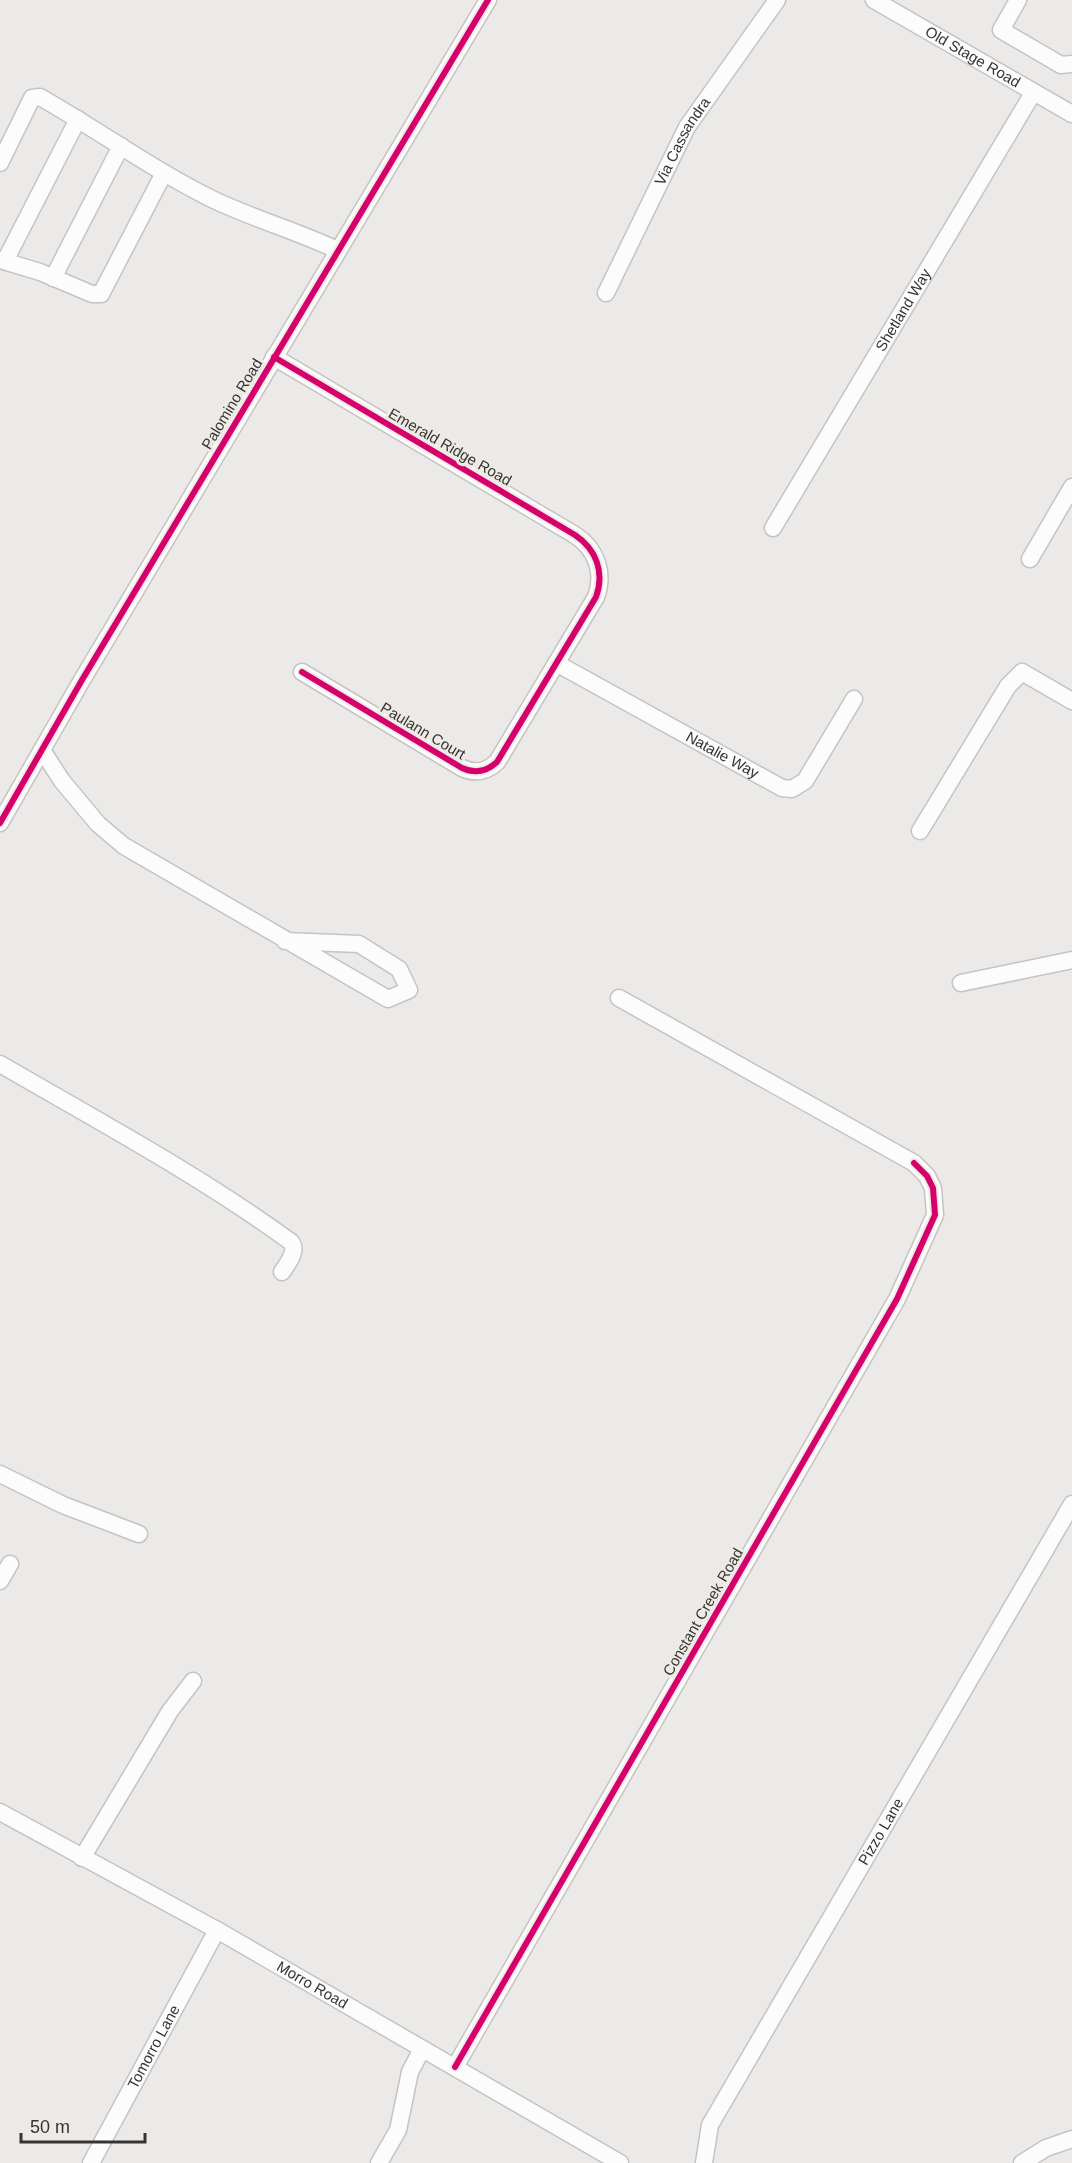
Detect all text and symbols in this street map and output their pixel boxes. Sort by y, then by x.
street label: Old Stage Road [923,22,1024,90]
street label: Via Cassandra [651,93,714,188]
street label: Shetland Way [872,265,934,354]
street label: Palomino Road [198,355,265,452]
street label: Emerald Ridge Road [386,404,515,489]
street label: Paulann Court [378,699,469,763]
street label: Natalie Way [683,728,762,782]
street label: Constant Creek Road [659,1545,746,1678]
street label: Pizzo Lane [855,1795,907,1868]
street label: Morro Road [274,1957,351,2012]
street label: Tomorro Lane [124,2002,183,2091]
scale bar [21,2106,146,2144]
text: 50 m [30,2117,70,2137]

